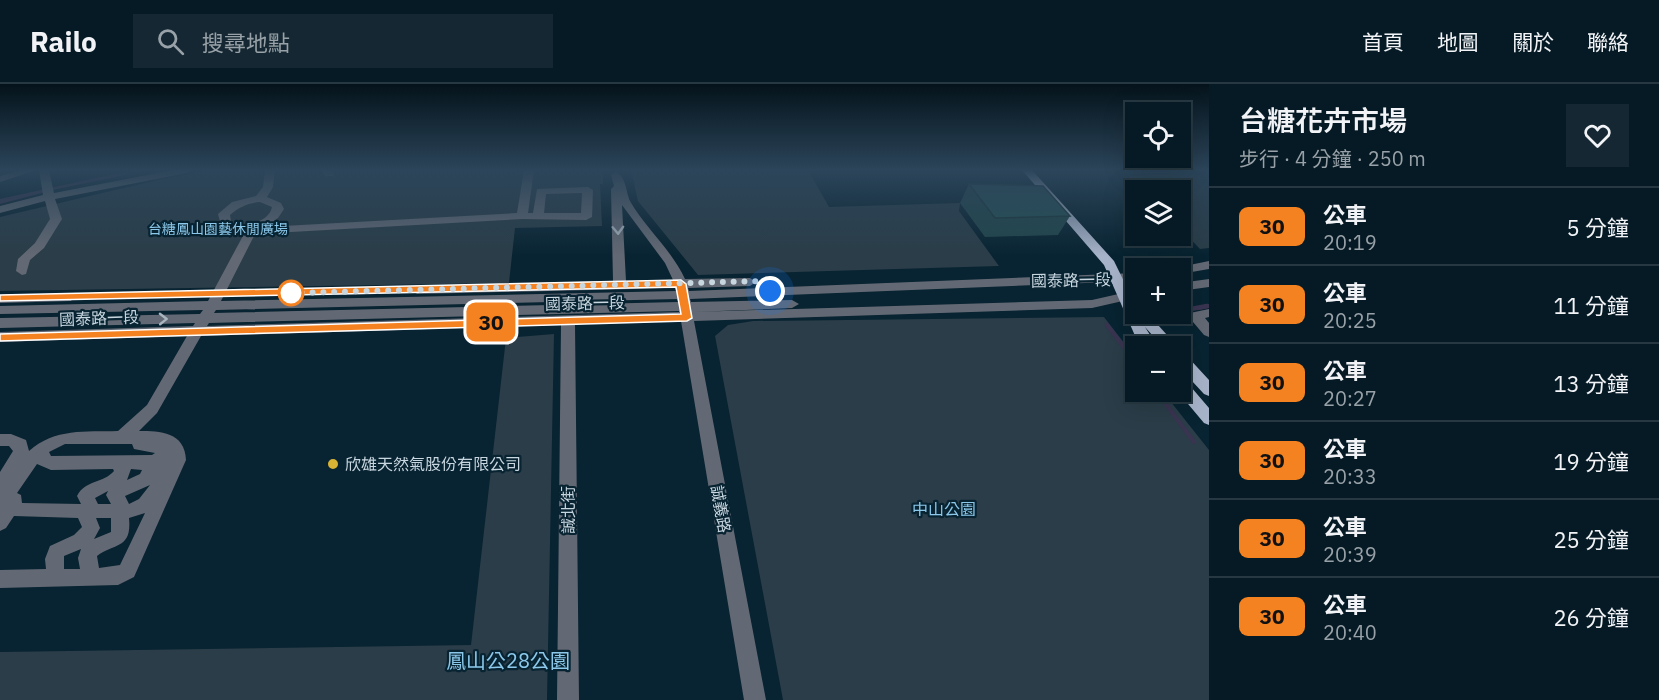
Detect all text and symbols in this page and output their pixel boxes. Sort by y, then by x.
search box [133,14,553,68]
text: Railo [30,23,97,60]
icon: search [154,25,187,58]
text: 搜尋地點 [202,28,290,57]
text: 首頁 [1362,28,1404,56]
text: 地圖 [1437,28,1479,56]
text: 關於 [1512,28,1554,56]
text: 聯絡 [1587,28,1629,56]
map controls [1125,102,1191,402]
button: locate [1125,102,1191,168]
text: 台糖花卉市場 [1239,102,1407,139]
button: heart [1566,104,1629,167]
text: 步行 · 4 分鐘 · 250 m [1239,145,1426,172]
button: layers [1125,180,1191,246]
text: 公車 [1323,200,1367,229]
text: 30 [1259,212,1285,240]
text: 5 分鐘 [1567,213,1629,242]
park label: 台糖鳳山園藝休閒廣場 [148,220,288,238]
one-way arrow [612,225,624,234]
text: 20:19 [1323,229,1377,256]
button: + [1125,258,1191,324]
street label: 國泰路一段 [1031,269,1111,291]
your location [755,276,785,306]
text: 公車 [1323,278,1367,307]
unlabelled marker [278,280,304,306]
text: 30 [1259,290,1285,318]
text: 11 分鐘 [1553,291,1629,320]
street label: 國泰路一段 [545,292,625,314]
line badge: 30 [464,302,518,342]
street label: 國泰路一段 [59,307,139,329]
text: 20:25 [1323,307,1377,334]
text: 30 [478,308,504,336]
one-way arrow [159,313,168,325]
button: − [1125,336,1191,402]
text: 公車 [1323,356,1367,385]
text: 30 [1259,368,1285,396]
text: 13 分鐘 [1553,369,1629,398]
text: 20:27 [1323,385,1377,412]
text: 公車 [1323,434,1367,463]
text: 30 [1259,446,1285,474]
text: 19 分鐘 [1553,447,1629,476]
place label: 欣雄天然氣股份有限公司 [345,454,521,474]
marker: 欣雄天然氣股份有限公司 [326,457,340,471]
text: 20:33 [1323,463,1377,490]
street label: 誠義路 [707,484,735,534]
street label: 誠北街 [558,486,578,534]
park label: 中山公園 [912,499,976,519]
text: 公車 [1323,512,1367,541]
text: 30 [1259,524,1285,552]
text: 25 分鐘 [1553,525,1629,554]
text: 20:39 [1323,541,1377,568]
text: 公車 [1323,590,1367,619]
text: 30 [1259,602,1285,630]
text: 26 分鐘 [1553,603,1629,632]
text: 20:40 [1323,619,1377,646]
park label: 鳳山公28公園 [446,647,570,674]

